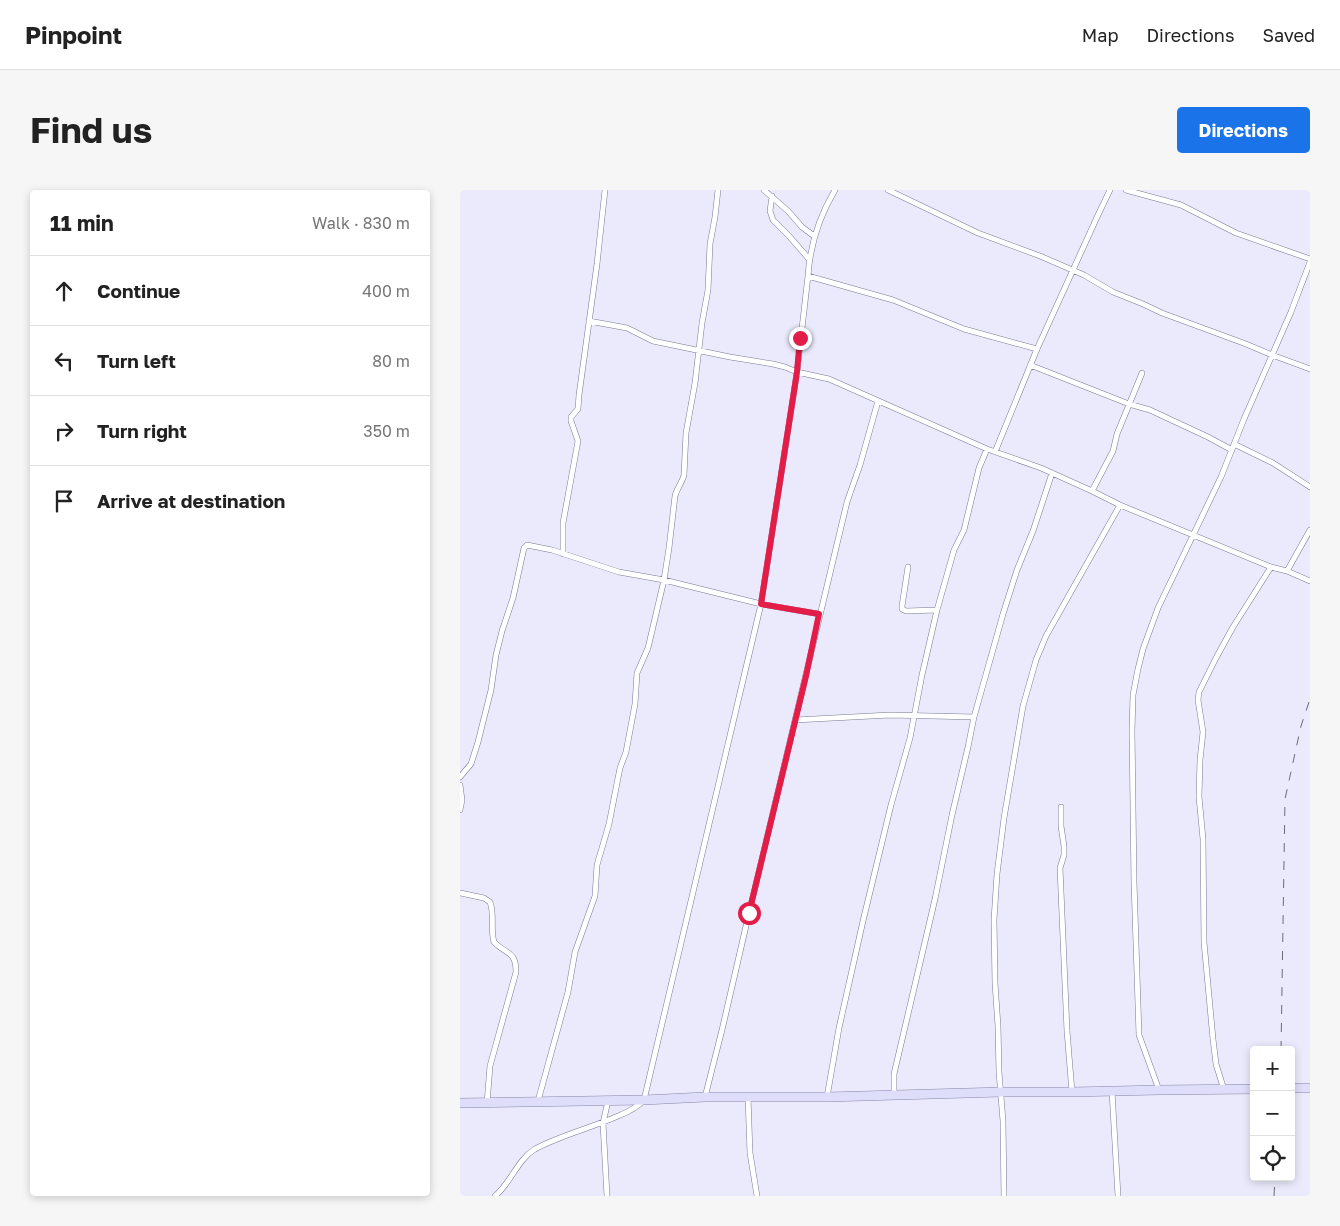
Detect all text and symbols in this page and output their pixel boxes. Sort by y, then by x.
text: Pinpoint [25,20,122,49]
text: Map [1082,24,1118,46]
text: Directions [1146,24,1234,46]
text: Saved [1262,24,1315,46]
button: Directions [1177,107,1310,153]
text: Find us [30,109,152,151]
text: 11 min [50,210,114,236]
text: Walk · 830 m [312,213,410,233]
icon: ahead [50,277,78,305]
text: Continue [97,279,180,302]
text: 400 m [362,281,410,301]
route end [789,327,812,350]
icon: left [50,347,78,375]
text: Turn left [97,349,176,372]
text: 80 m [372,351,410,371]
icon: right [50,417,78,445]
text: Turn right [97,419,187,442]
text: 350 m [363,421,410,441]
icon: arrive [50,487,78,515]
text: Arrive at destination [97,489,285,512]
route start [738,902,761,925]
map controls [1250,1046,1295,1181]
button: + [1250,1046,1295,1091]
button: − [1250,1091,1295,1136]
button: locate [1250,1136,1295,1181]

